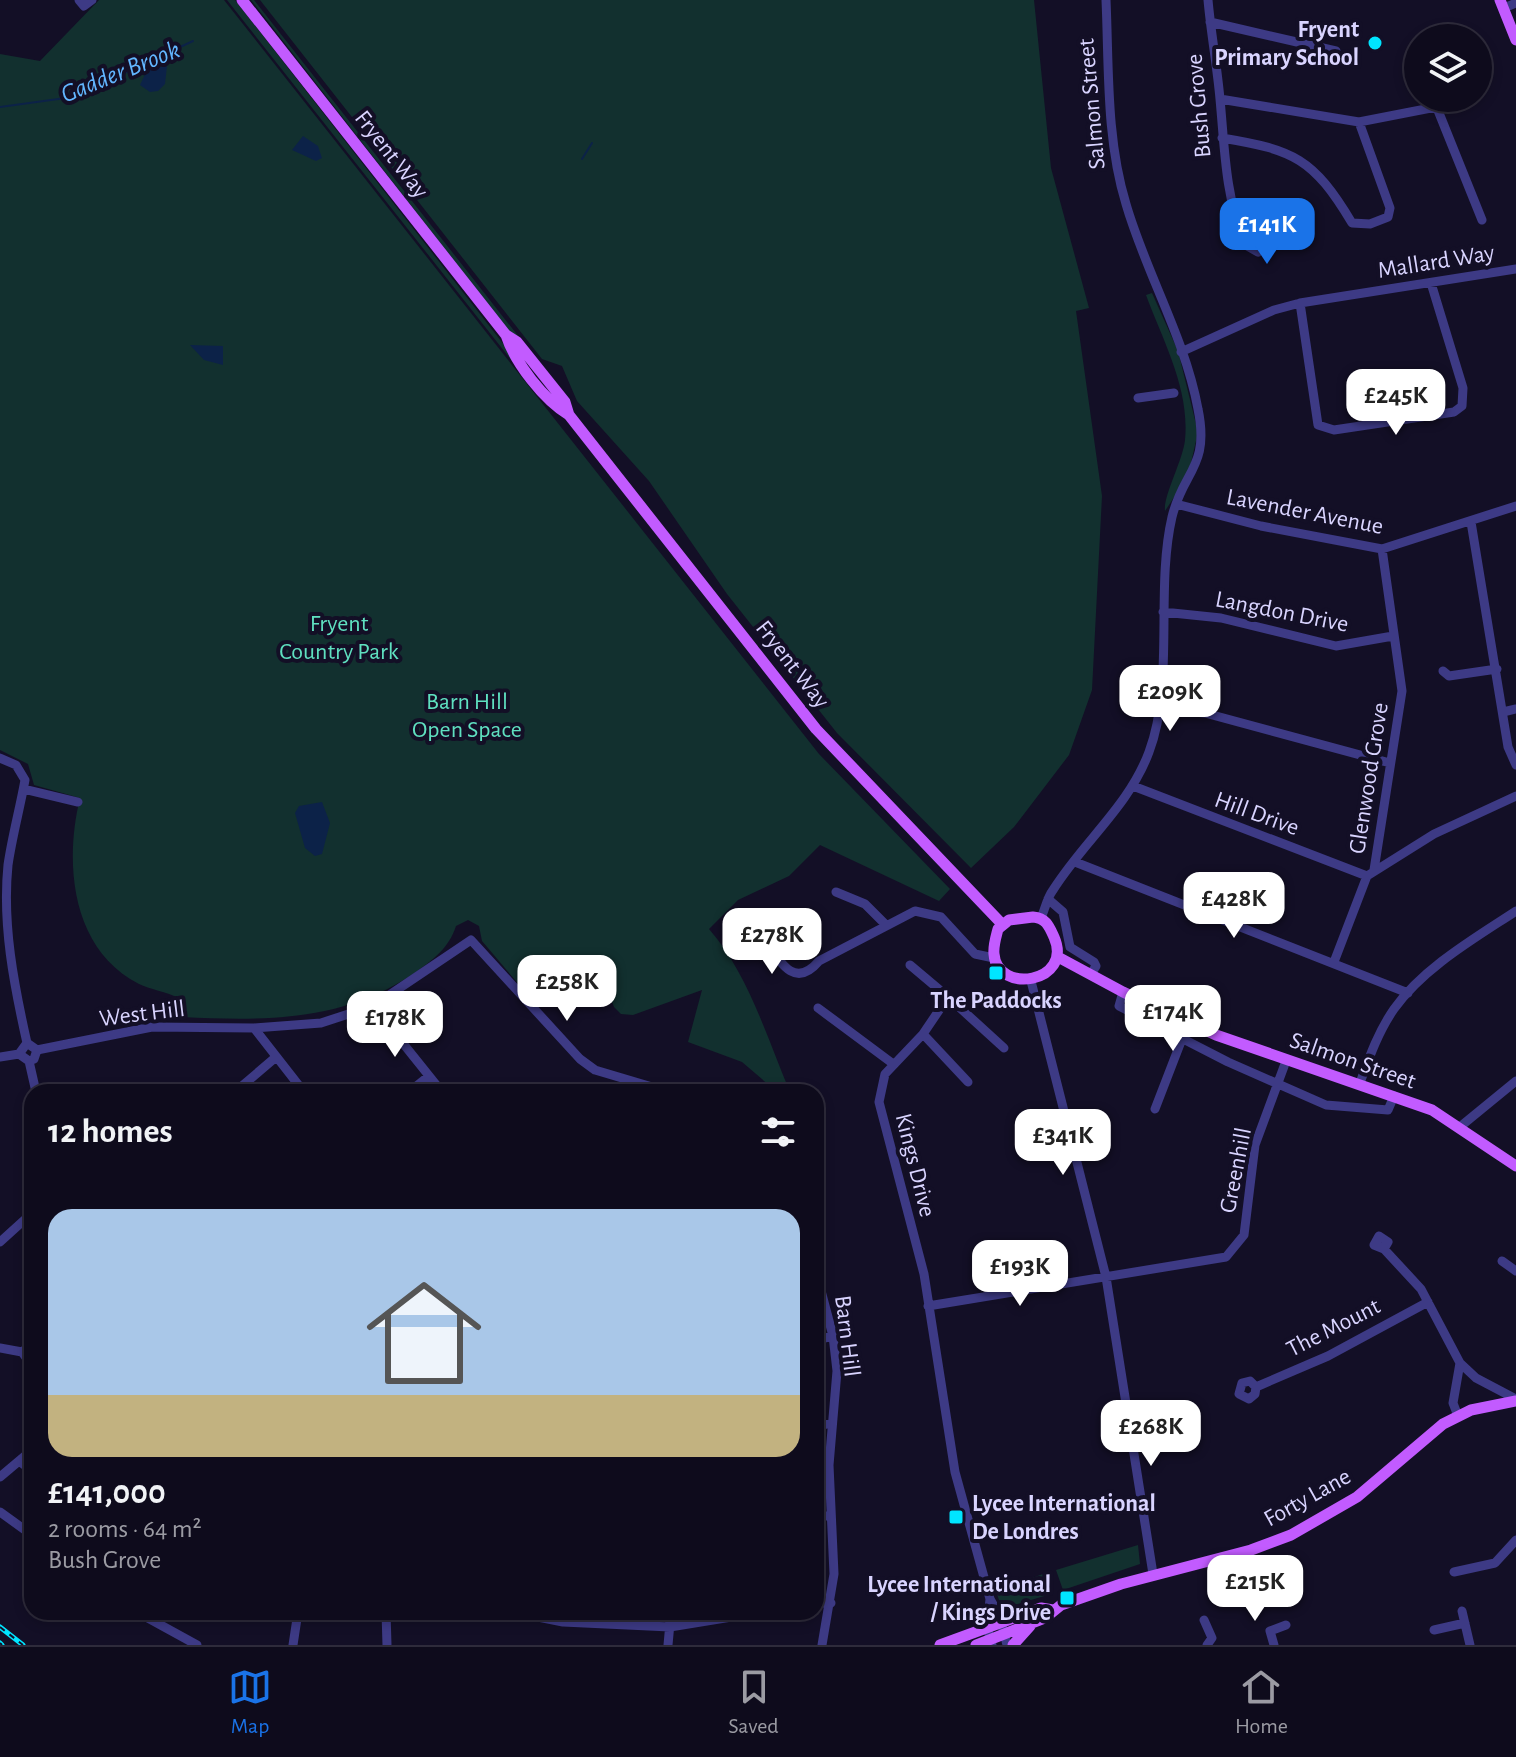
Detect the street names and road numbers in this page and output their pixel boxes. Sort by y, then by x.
street label: Salmon Street [1074,37,1110,170]
street label: Bush Grove [1182,53,1216,159]
street label: Fryent Way [350,106,433,203]
street label: Mallard Way [1376,241,1496,283]
street label: Lavender Avenue [1224,485,1385,539]
street label: Langdon Drive [1213,587,1350,637]
street label: Fryent Way [751,616,834,713]
street label: Glenwood Grove [1345,701,1393,856]
street label: Hill Drive [1211,788,1302,840]
street label: West Hill [98,997,186,1031]
street label: Salmon Street [1287,1028,1419,1094]
street label: Kings Drive [891,1111,939,1219]
street label: Greenhill [1216,1126,1256,1215]
street label: Barn Hill [830,1294,864,1378]
street label: The Mount [1283,1294,1384,1362]
street label: Forty Lane [1260,1464,1355,1531]

